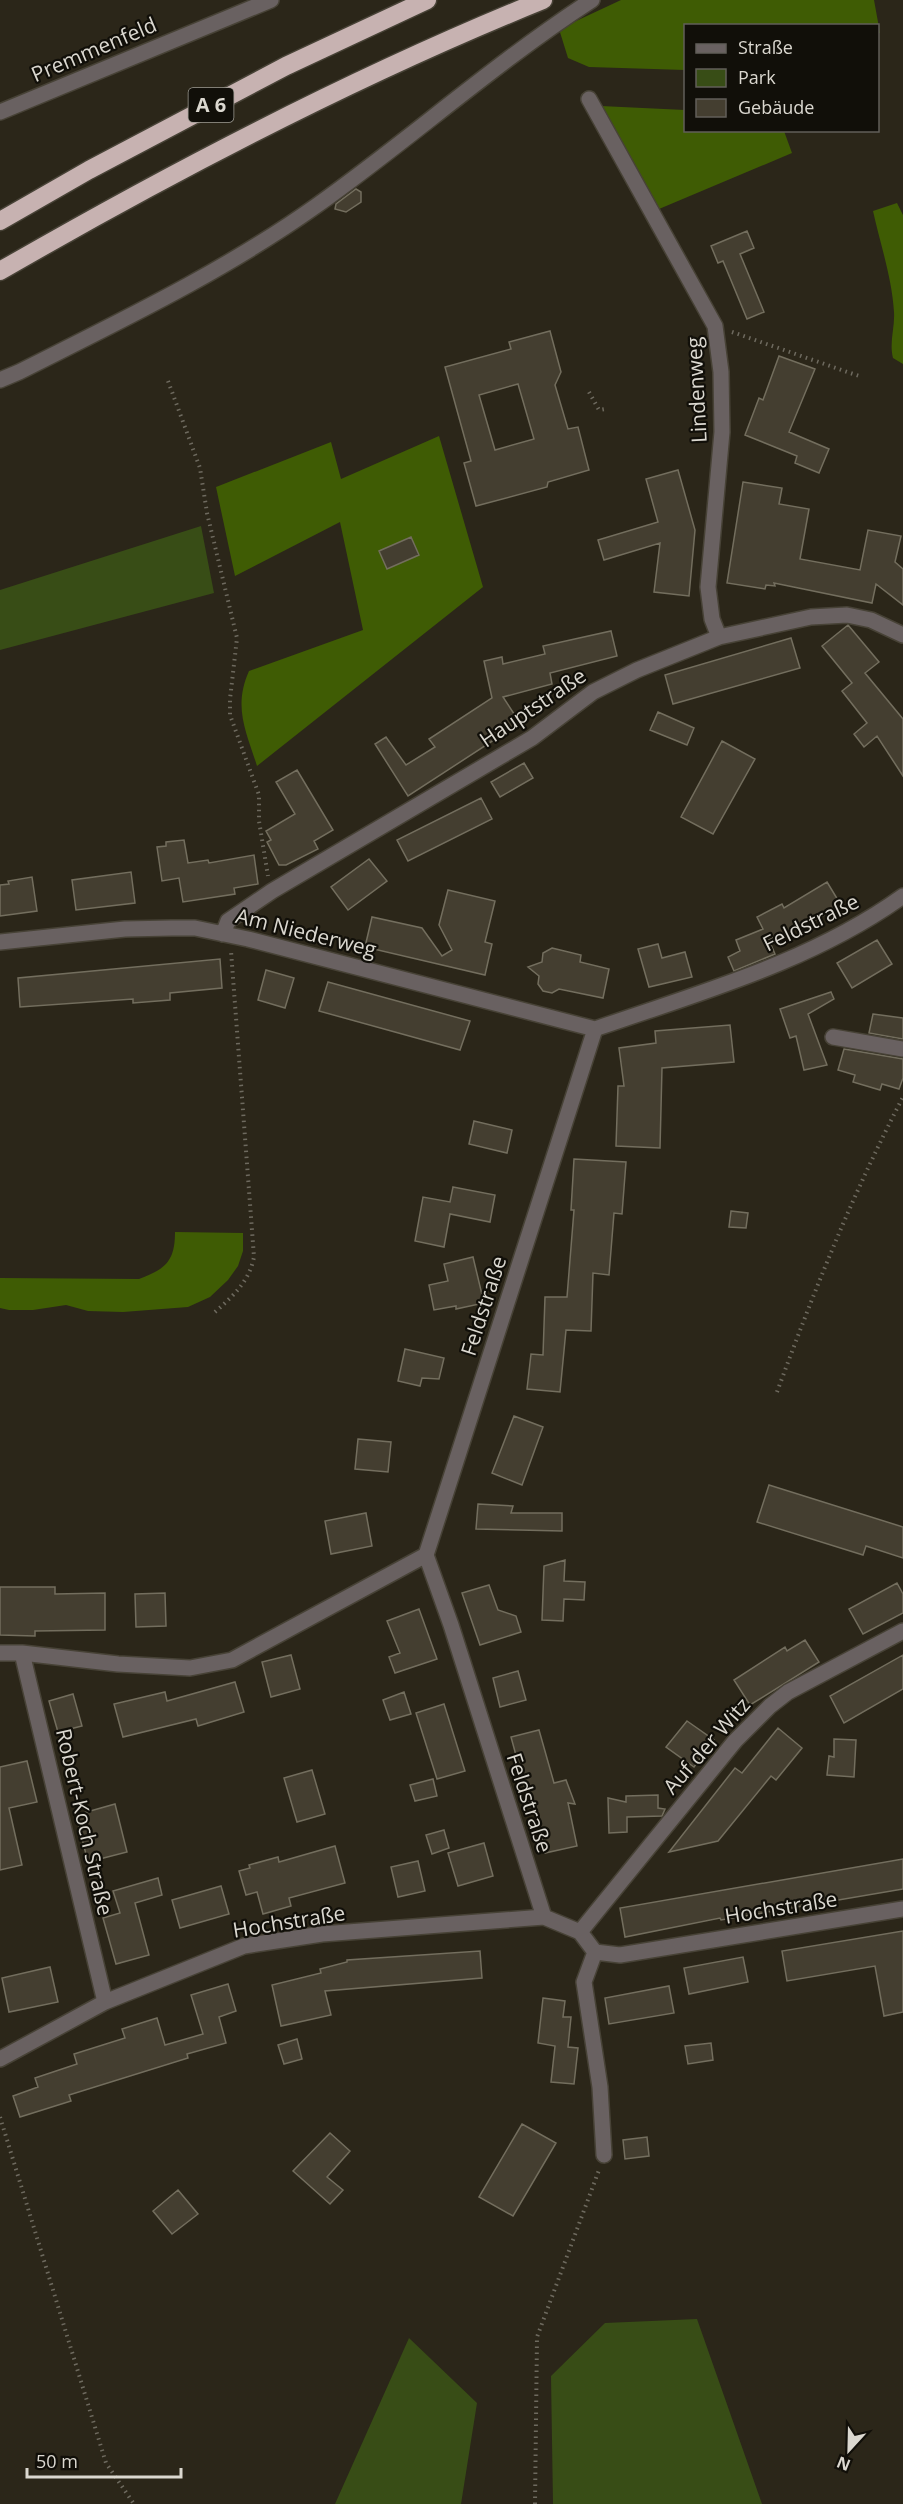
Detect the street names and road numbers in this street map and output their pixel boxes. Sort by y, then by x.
street label: Premmenfeld [27,10,161,88]
road number: A 6 [188,88,234,122]
street label: Lindenweg [679,336,713,444]
street label: Hauptstraße [474,661,591,753]
street label: Feldstraße [758,887,863,957]
street label: Am Niederweg [233,901,379,963]
street label: Feldstraße [454,1252,512,1359]
street label: Auf der Witz [657,1691,756,1800]
street label: Robert-Koch Straße [50,1726,120,1918]
street label: Feldstraße [501,1749,559,1856]
street label: Hochstraße [723,1884,839,1930]
street label: Hochstraße [231,1898,347,1944]

